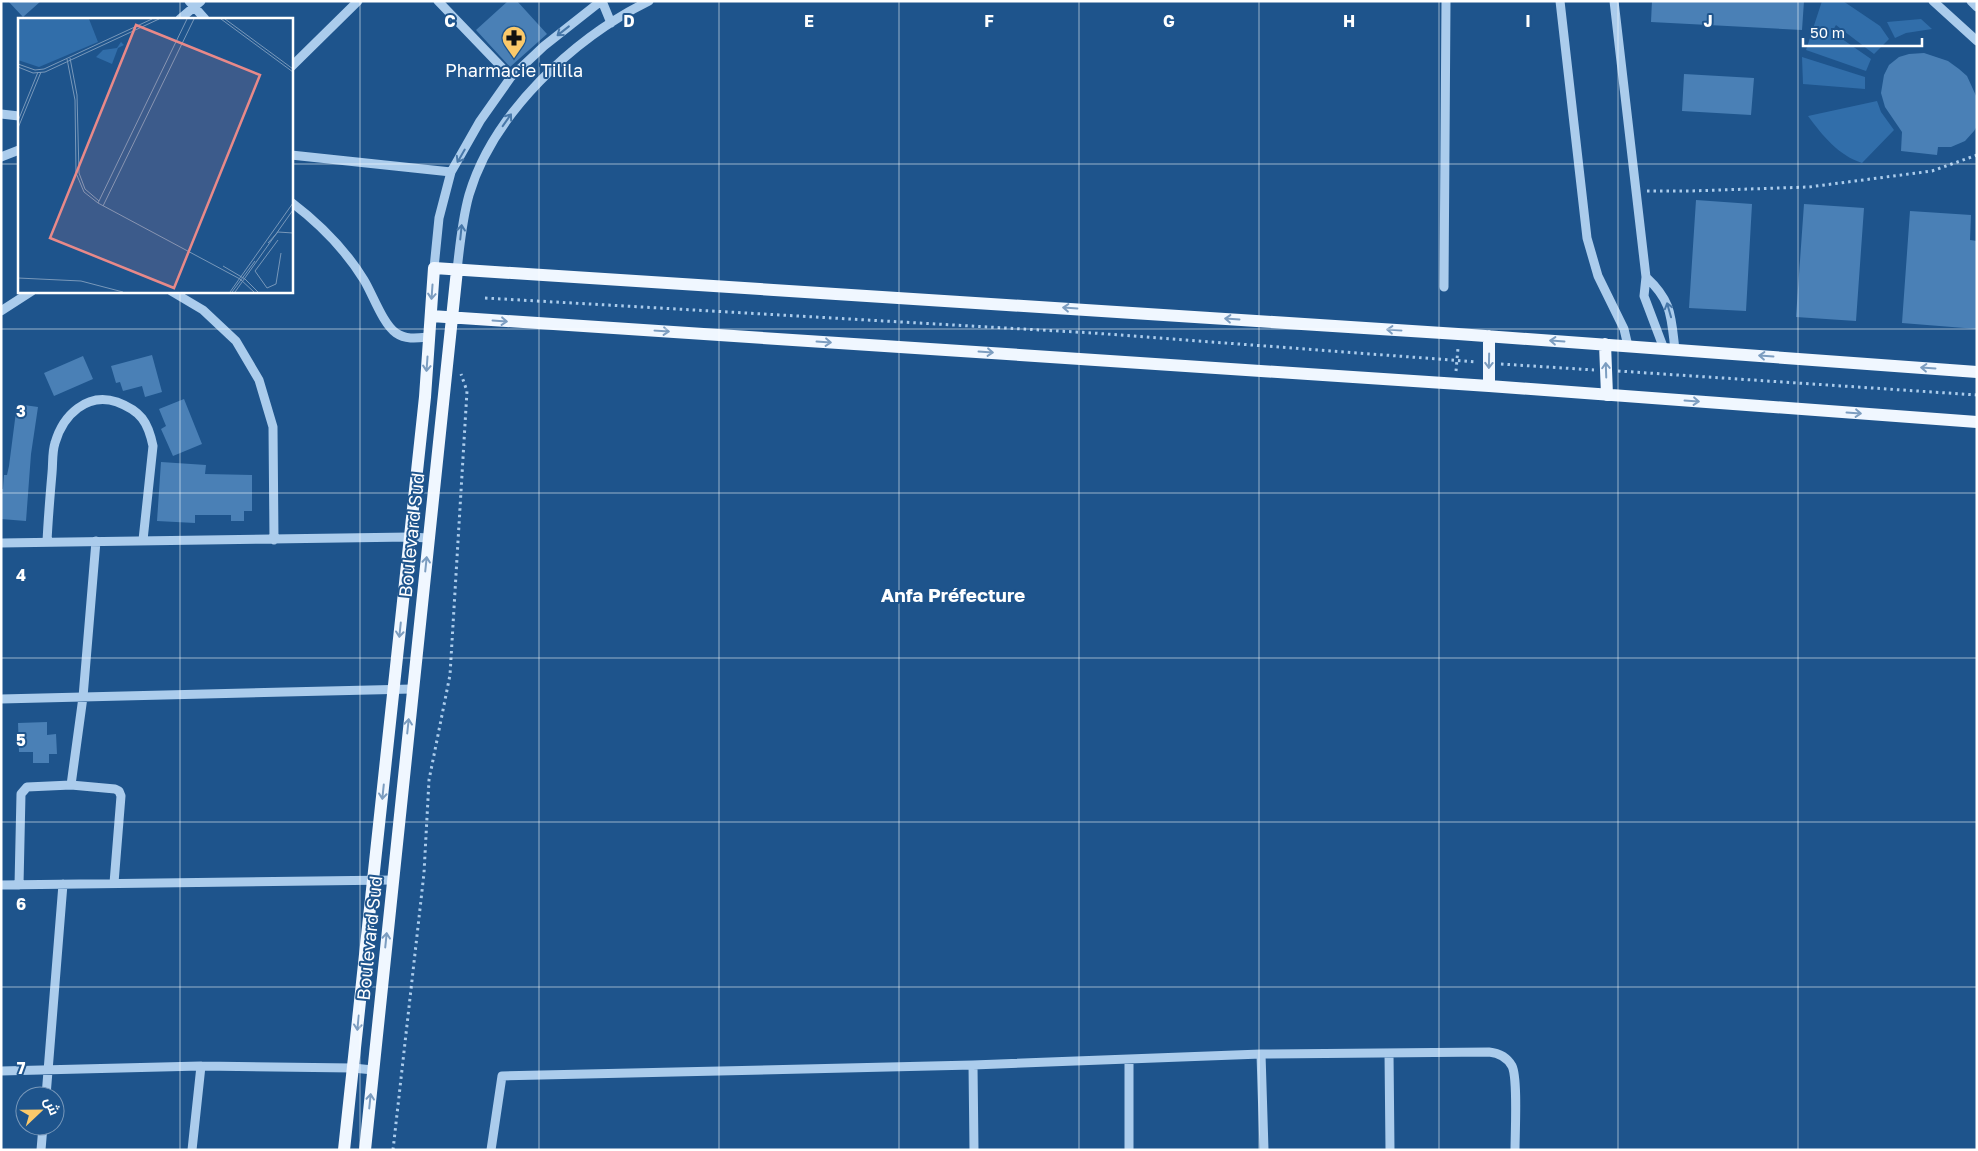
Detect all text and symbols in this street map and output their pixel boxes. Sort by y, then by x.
text: C [444,11,456,31]
text: D [623,11,635,31]
text: E [804,11,814,31]
text: F [984,11,994,31]
text: G [1163,11,1175,31]
text: H [1343,11,1355,31]
text: I [1525,11,1531,31]
text: J [1703,11,1713,31]
scale bar [1803,15,1922,47]
inset map [18,18,292,292]
text: 50 m [1810,23,1845,41]
pharmacy icon: Pharmacie Tilila [501,25,527,59]
one-way arrow [556,26,569,37]
place label: Pharmacie Tilila [445,59,583,81]
one-way arrow [502,113,512,127]
one-way arrow [455,148,465,162]
one-way arrow [456,224,466,240]
one-way arrow [428,284,437,300]
one-way arrow [1663,302,1673,318]
one-way arrow [1062,304,1078,313]
one-way arrow [1225,314,1241,324]
one-way arrow [492,316,508,325]
one-way arrow [1387,325,1403,334]
one-way arrow [654,327,670,336]
one-way arrow [1549,336,1565,346]
one-way arrow [816,337,832,346]
one-way arrow [978,348,994,357]
one-way arrow [1484,352,1494,369]
one-way arrow [1758,352,1774,361]
one-way arrow [423,356,432,372]
one-way arrow [1601,362,1611,378]
one-way arrow [1920,363,1936,373]
one-way arrow [1683,396,1699,405]
text: 3 [16,401,26,421]
one-way arrow [1845,408,1861,417]
street label: Boulevard Sud [394,472,428,598]
one-way arrow [421,556,431,572]
text: 4 [16,565,26,585]
district label: Anfa Préfecture [881,583,1025,606]
one-way arrow [395,622,405,638]
one-way arrow [403,718,413,734]
text: 5 [16,730,26,750]
one-way arrow [378,784,388,800]
street label: Boulevard Sud [352,875,386,1001]
text: 6 [16,894,26,914]
one-way arrow [382,932,391,948]
one-way arrow [353,1015,363,1031]
text: 7 [17,1058,26,1078]
north arrow [15,1086,65,1136]
text: ش [40,1094,64,1118]
one-way arrow [365,1094,375,1110]

